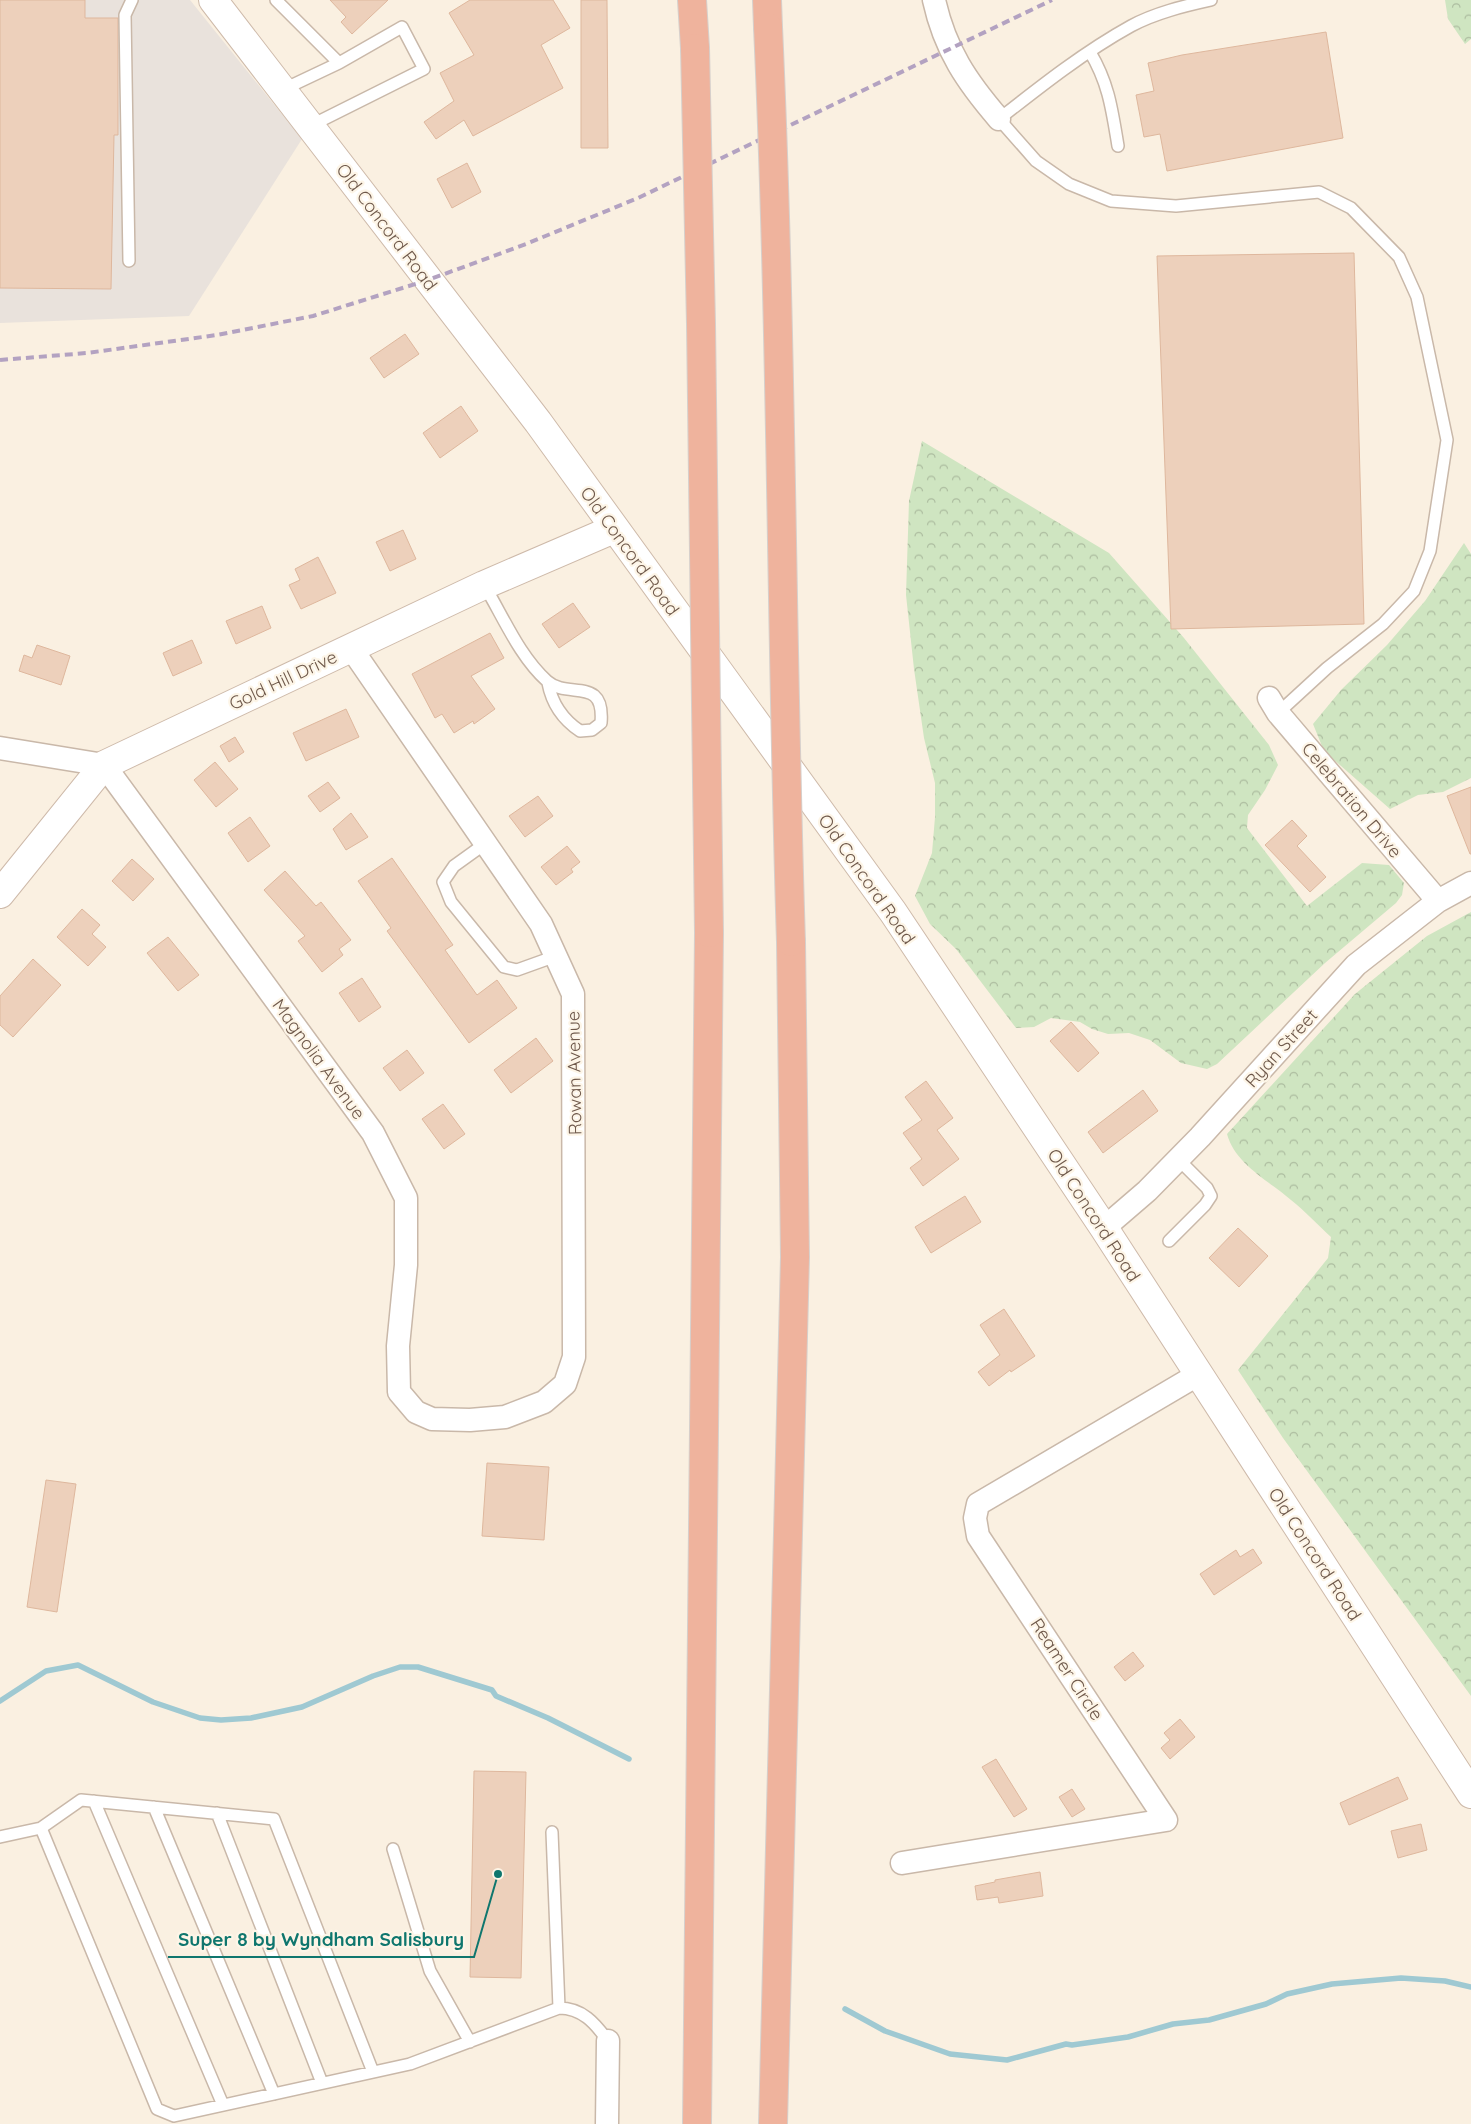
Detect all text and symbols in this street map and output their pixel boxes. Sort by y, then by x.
street label: Old Concord Road [332,159,442,295]
street label: Old Concord Road [575,482,685,620]
street label: Gold Hill Drive [225,645,341,715]
street label: Celebration Drive [1297,737,1407,863]
street label: Old Concord Road [813,809,921,949]
street label: Magnolia Avenue [267,994,371,1124]
street label: Ryan Street [1240,1004,1322,1092]
street label: Rowan Avenue [561,1011,587,1135]
street label: Old Concord Road [1042,1144,1146,1286]
street label: Old Concord Road [1263,1483,1367,1625]
street label: Reamer Circle [1025,1614,1109,1724]
callout: Super 8 by Wyndham Salisbury [168,1923,474,1957]
text: Super 8 by Wyndham Salisbury [178,1927,464,1951]

